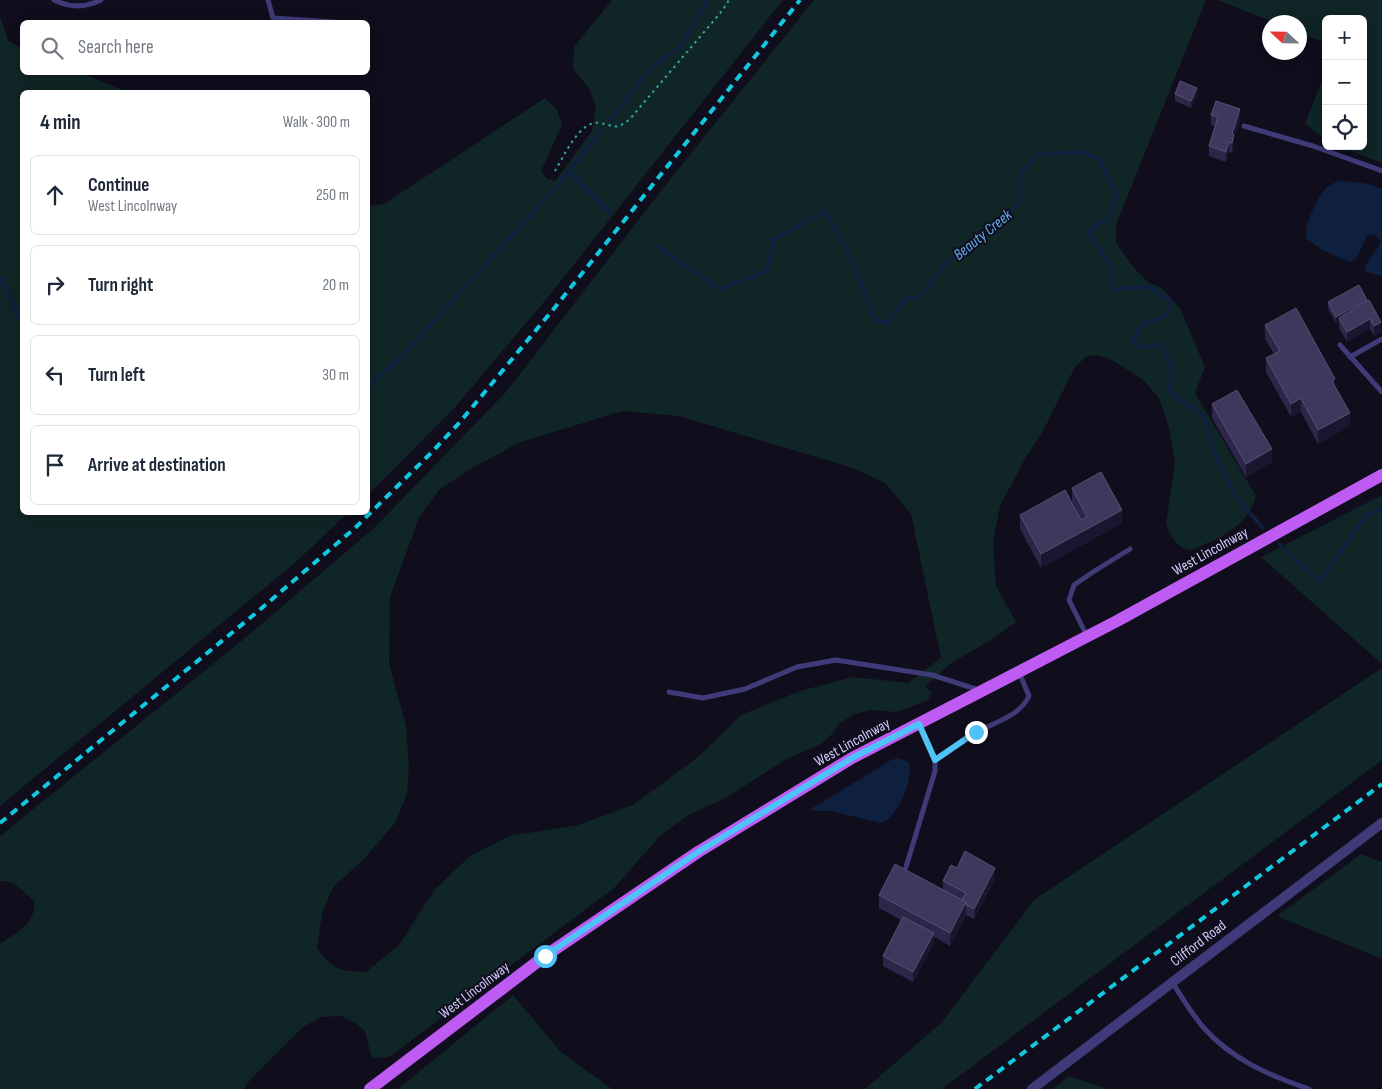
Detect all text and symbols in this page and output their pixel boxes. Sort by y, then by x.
north arrow [1262,15,1307,60]
map controls [1322,15,1367,150]
button: + [1322,15,1367,60]
search box [20,20,370,75]
icon: search [38,34,66,62]
text: Search here [78,36,154,59]
button: − [1322,60,1367,105]
button: locate [1322,105,1367,150]
text: 4 min [40,110,81,135]
text: Walk · 300 m [283,113,350,132]
text: Continue [88,174,149,197]
icon: ahead [41,181,69,209]
text: 250 m [316,186,349,205]
text: West Lincolnway [88,197,177,216]
water label: Beauty Creek [950,205,1017,265]
icon: right [41,271,69,299]
text: Turn right [88,274,153,297]
text: 20 m [322,276,349,295]
icon: left [41,361,69,389]
text: Turn left [88,364,145,387]
text: 30 m [322,366,349,385]
icon: arrive [41,451,69,479]
text: Arrive at destination [88,454,226,477]
street label: West Lincolnway [1169,523,1252,580]
street label: West Lincolnway [811,714,894,771]
route end [965,721,988,744]
street label: Clifford Road [1166,916,1230,971]
route start [534,945,557,968]
street label: West Lincolnway [435,958,514,1023]

